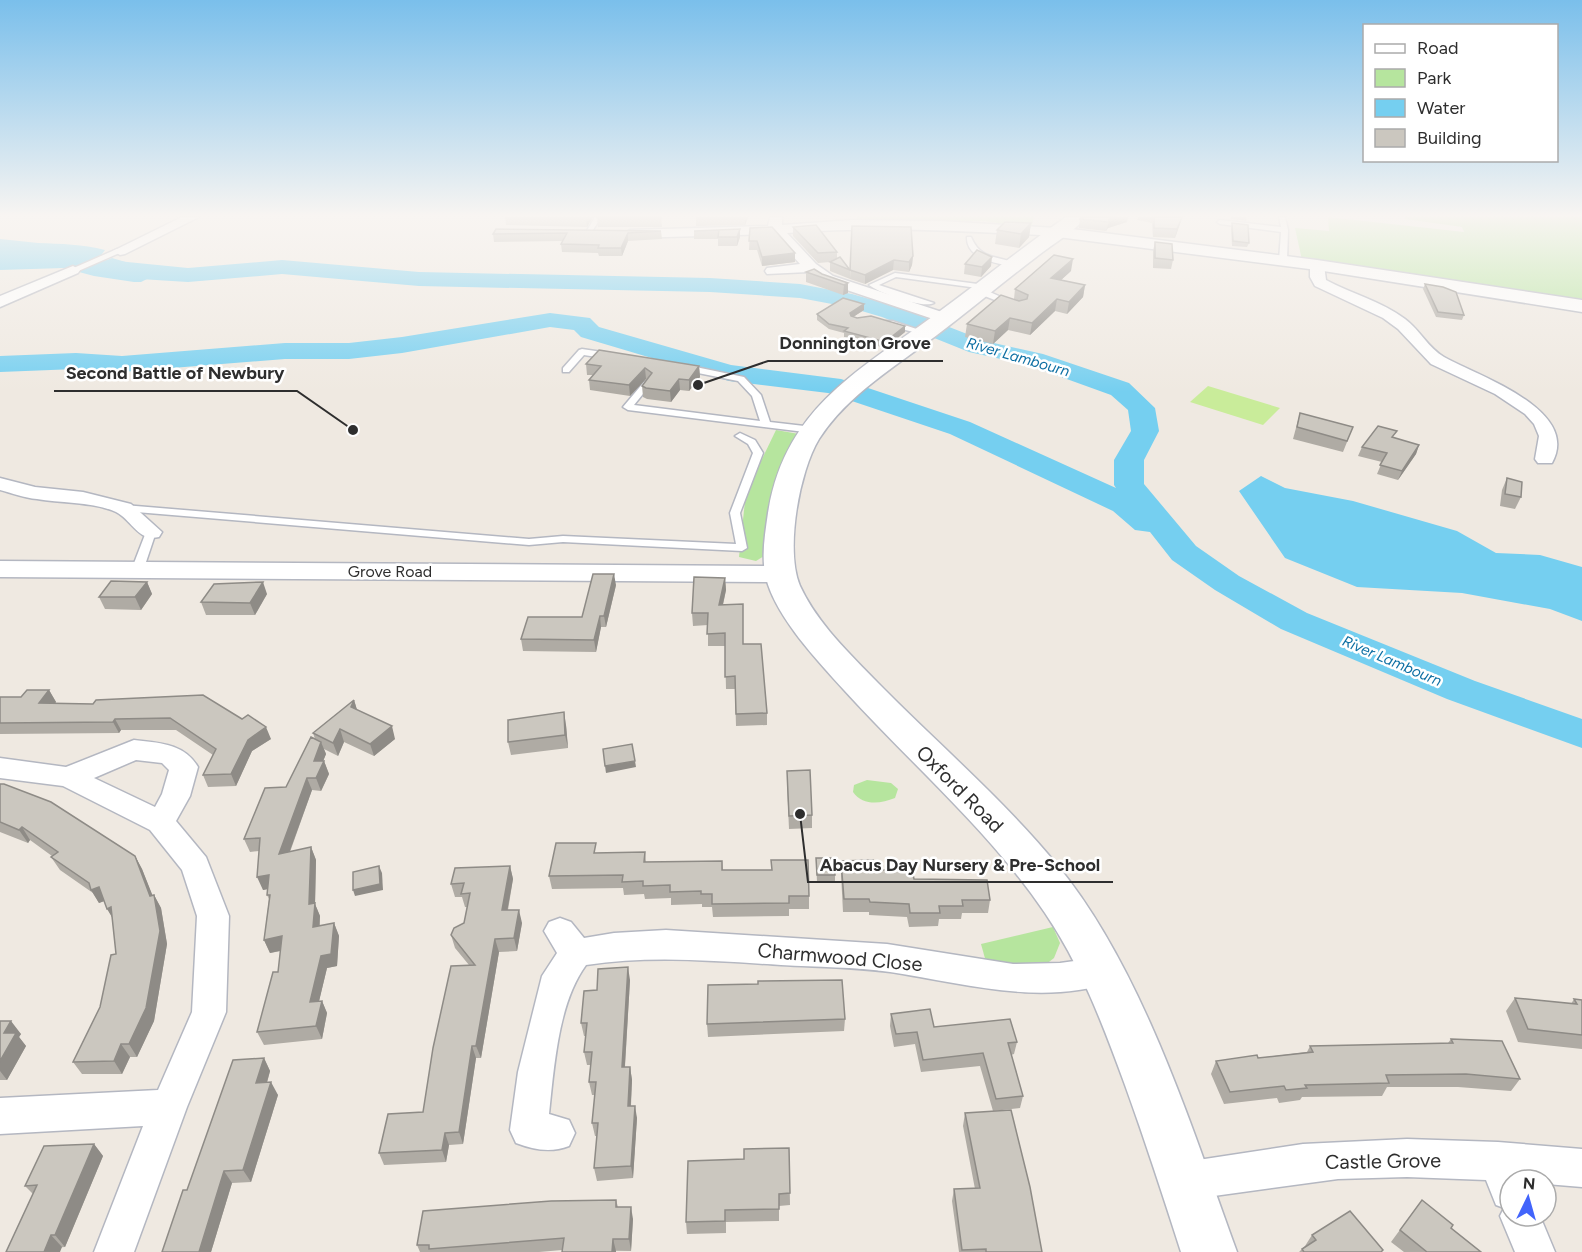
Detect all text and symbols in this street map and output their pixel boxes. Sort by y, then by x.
legend [1363,24,1558,162]
text: Road [1417,37,1458,59]
text: Park [1417,67,1452,89]
text: Water [1417,97,1465,119]
text: Building [1417,127,1482,149]
callout: Donnington Grove [768,325,943,361]
text: Donnington Grove [779,332,931,354]
water label: River Lambourn [964,334,1072,380]
callout: Second Battle of Newbury [54,355,297,391]
text: Second Battle of Newbury [66,362,285,384]
street label: Grove Road [348,562,432,581]
water label: River Lambourn [1340,632,1444,690]
street label: Oxford Road [911,740,1009,838]
callout: Abacus Day Nursery & Pre-School [808,846,1113,882]
text: Abacus Day Nursery & Pre-School [820,854,1100,876]
street label: Charmwood Close [757,938,923,976]
street label: Castle Grove [1325,1148,1441,1174]
north arrow [1498,1168,1558,1228]
text: N [1522,1174,1536,1194]

